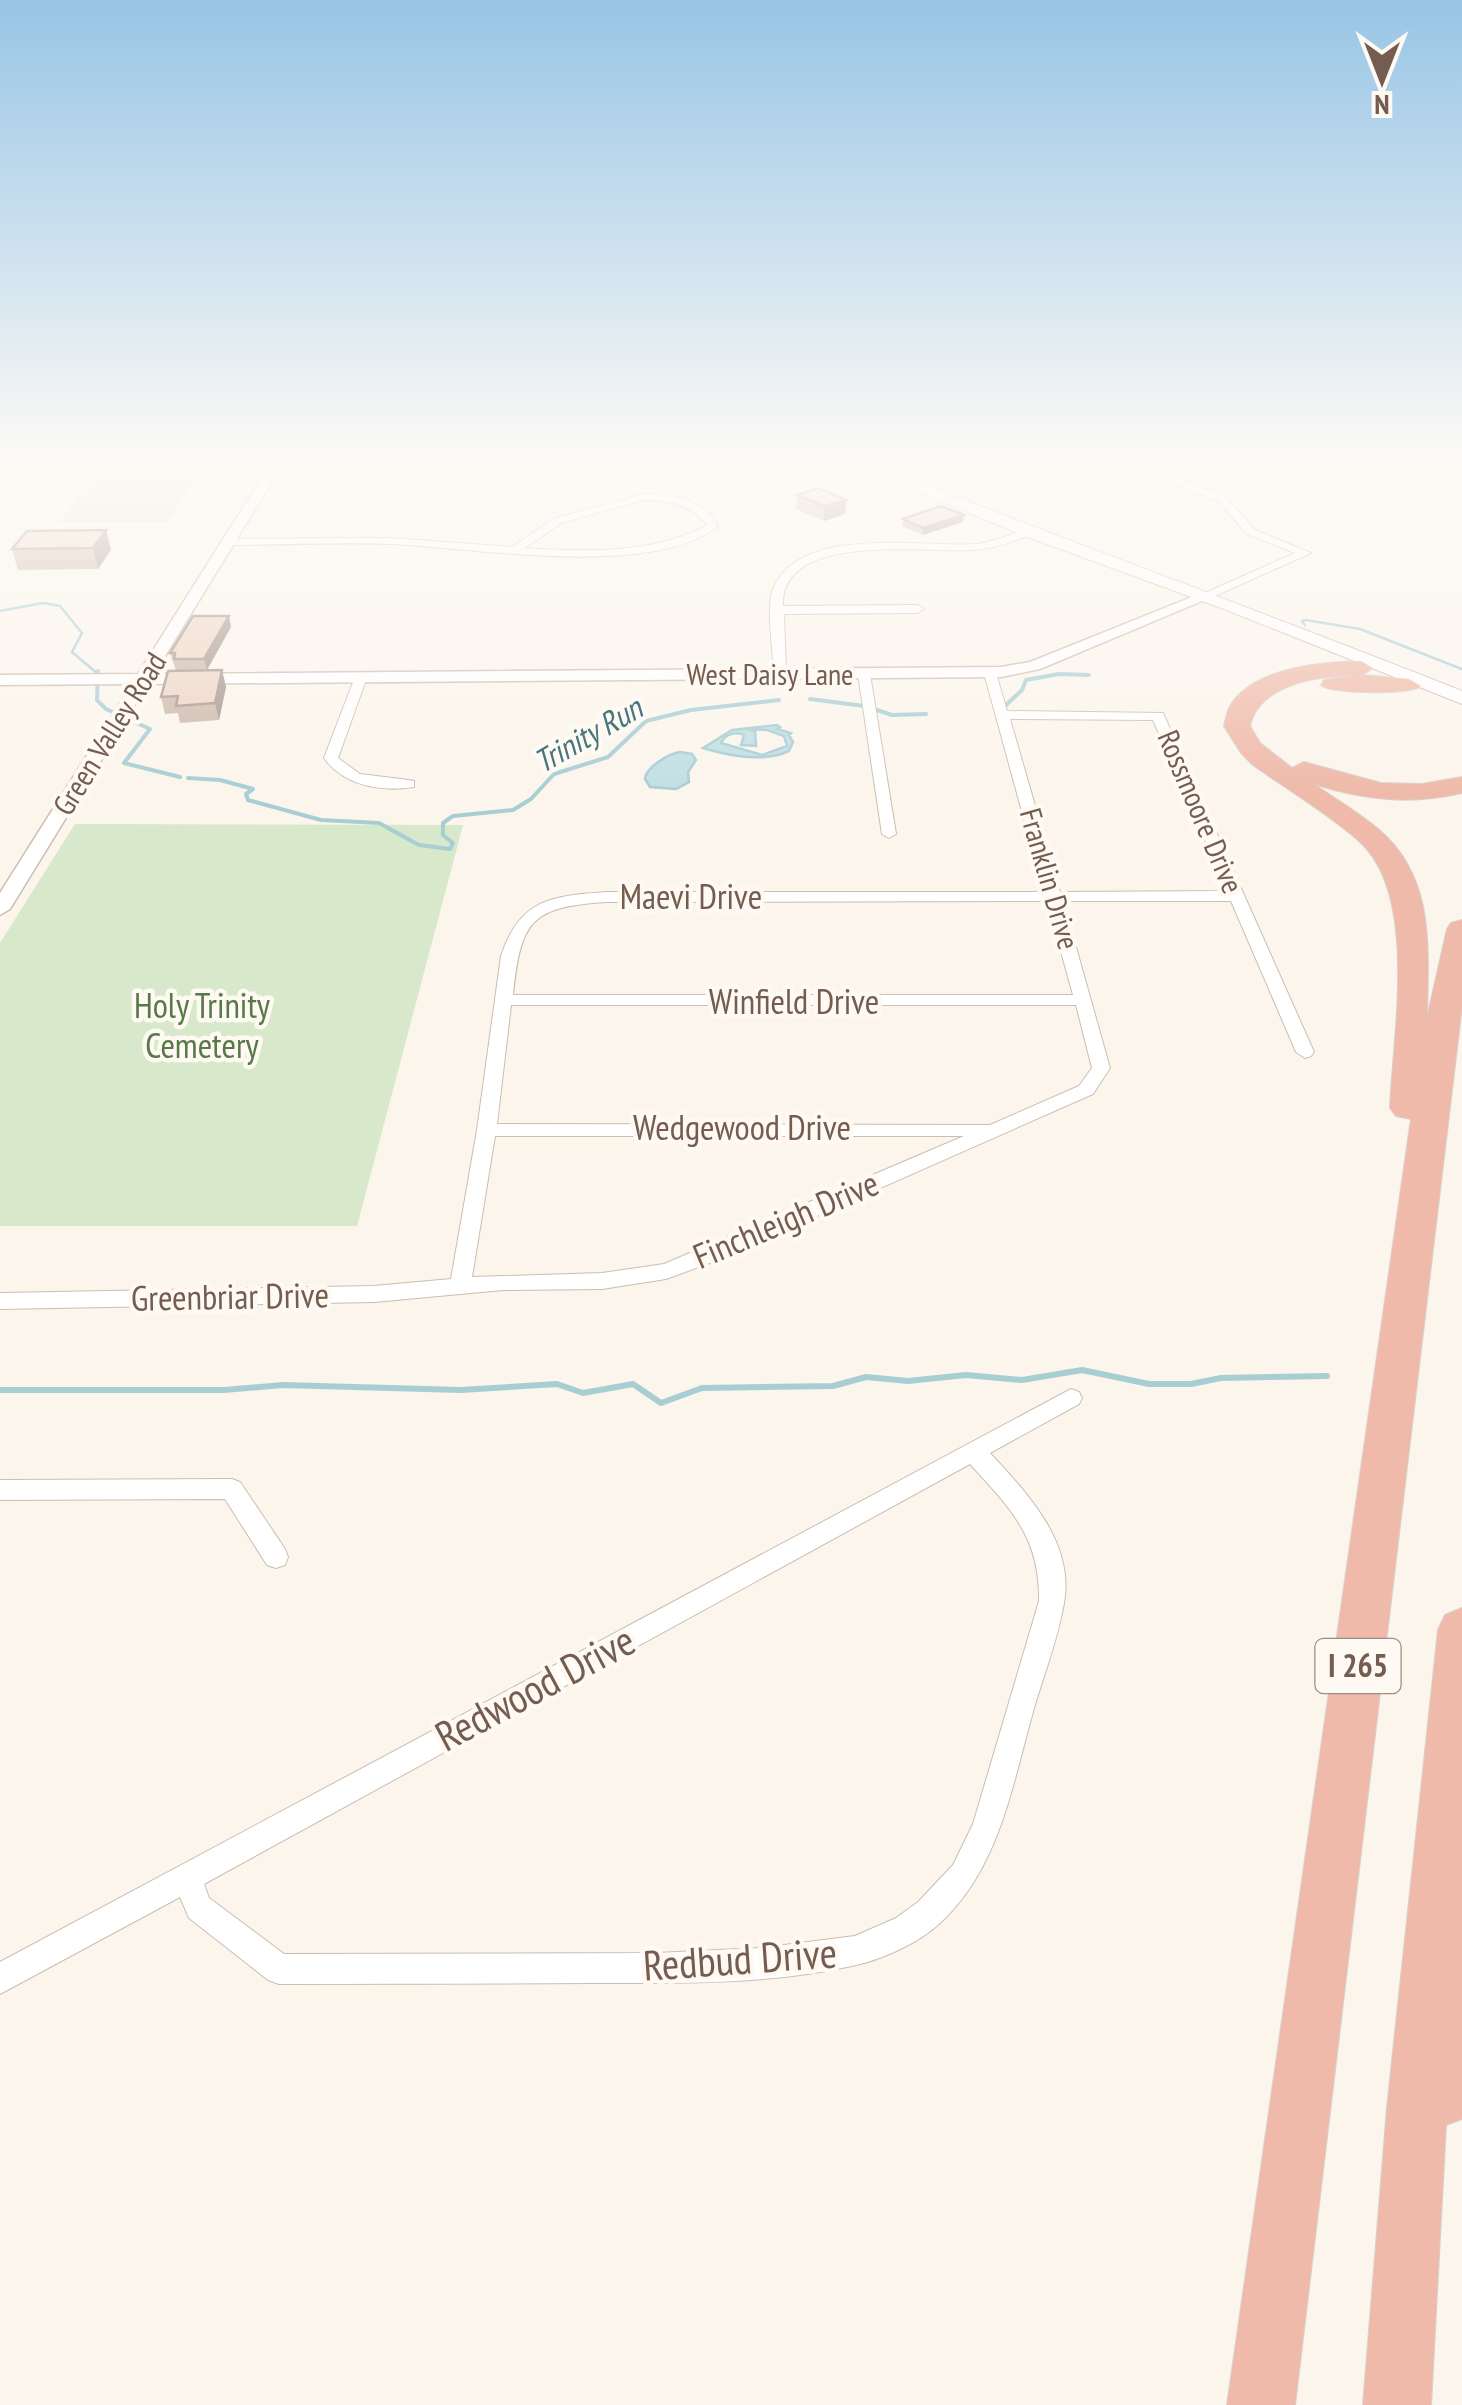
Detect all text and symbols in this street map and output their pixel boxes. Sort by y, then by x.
north arrow [1332,30,1432,130]
text: N [1374,87,1390,124]
street label: Green Valley Road [43,645,174,822]
street label: West Daisy Lane [687,654,853,693]
water label: Trinity Run [526,685,651,782]
street label: Rossmoore Drive [1150,724,1253,899]
street label: Franklin Drive [1012,804,1089,954]
street label: Maevi Drive [620,873,762,919]
street label: Winfield Drive [709,978,879,1024]
park label: Holy Trinity Cemetery [134,982,271,1068]
street label: Wedgewood Drive [633,1104,851,1150]
street label: Finchleigh Drive [686,1159,885,1279]
street label: Greenbriar Drive [131,1271,329,1321]
street label: Redwood Drive [426,1612,644,1763]
road number: I 265 [1316,1639,1400,1693]
street label: Redbud Drive [641,1924,839,1993]

